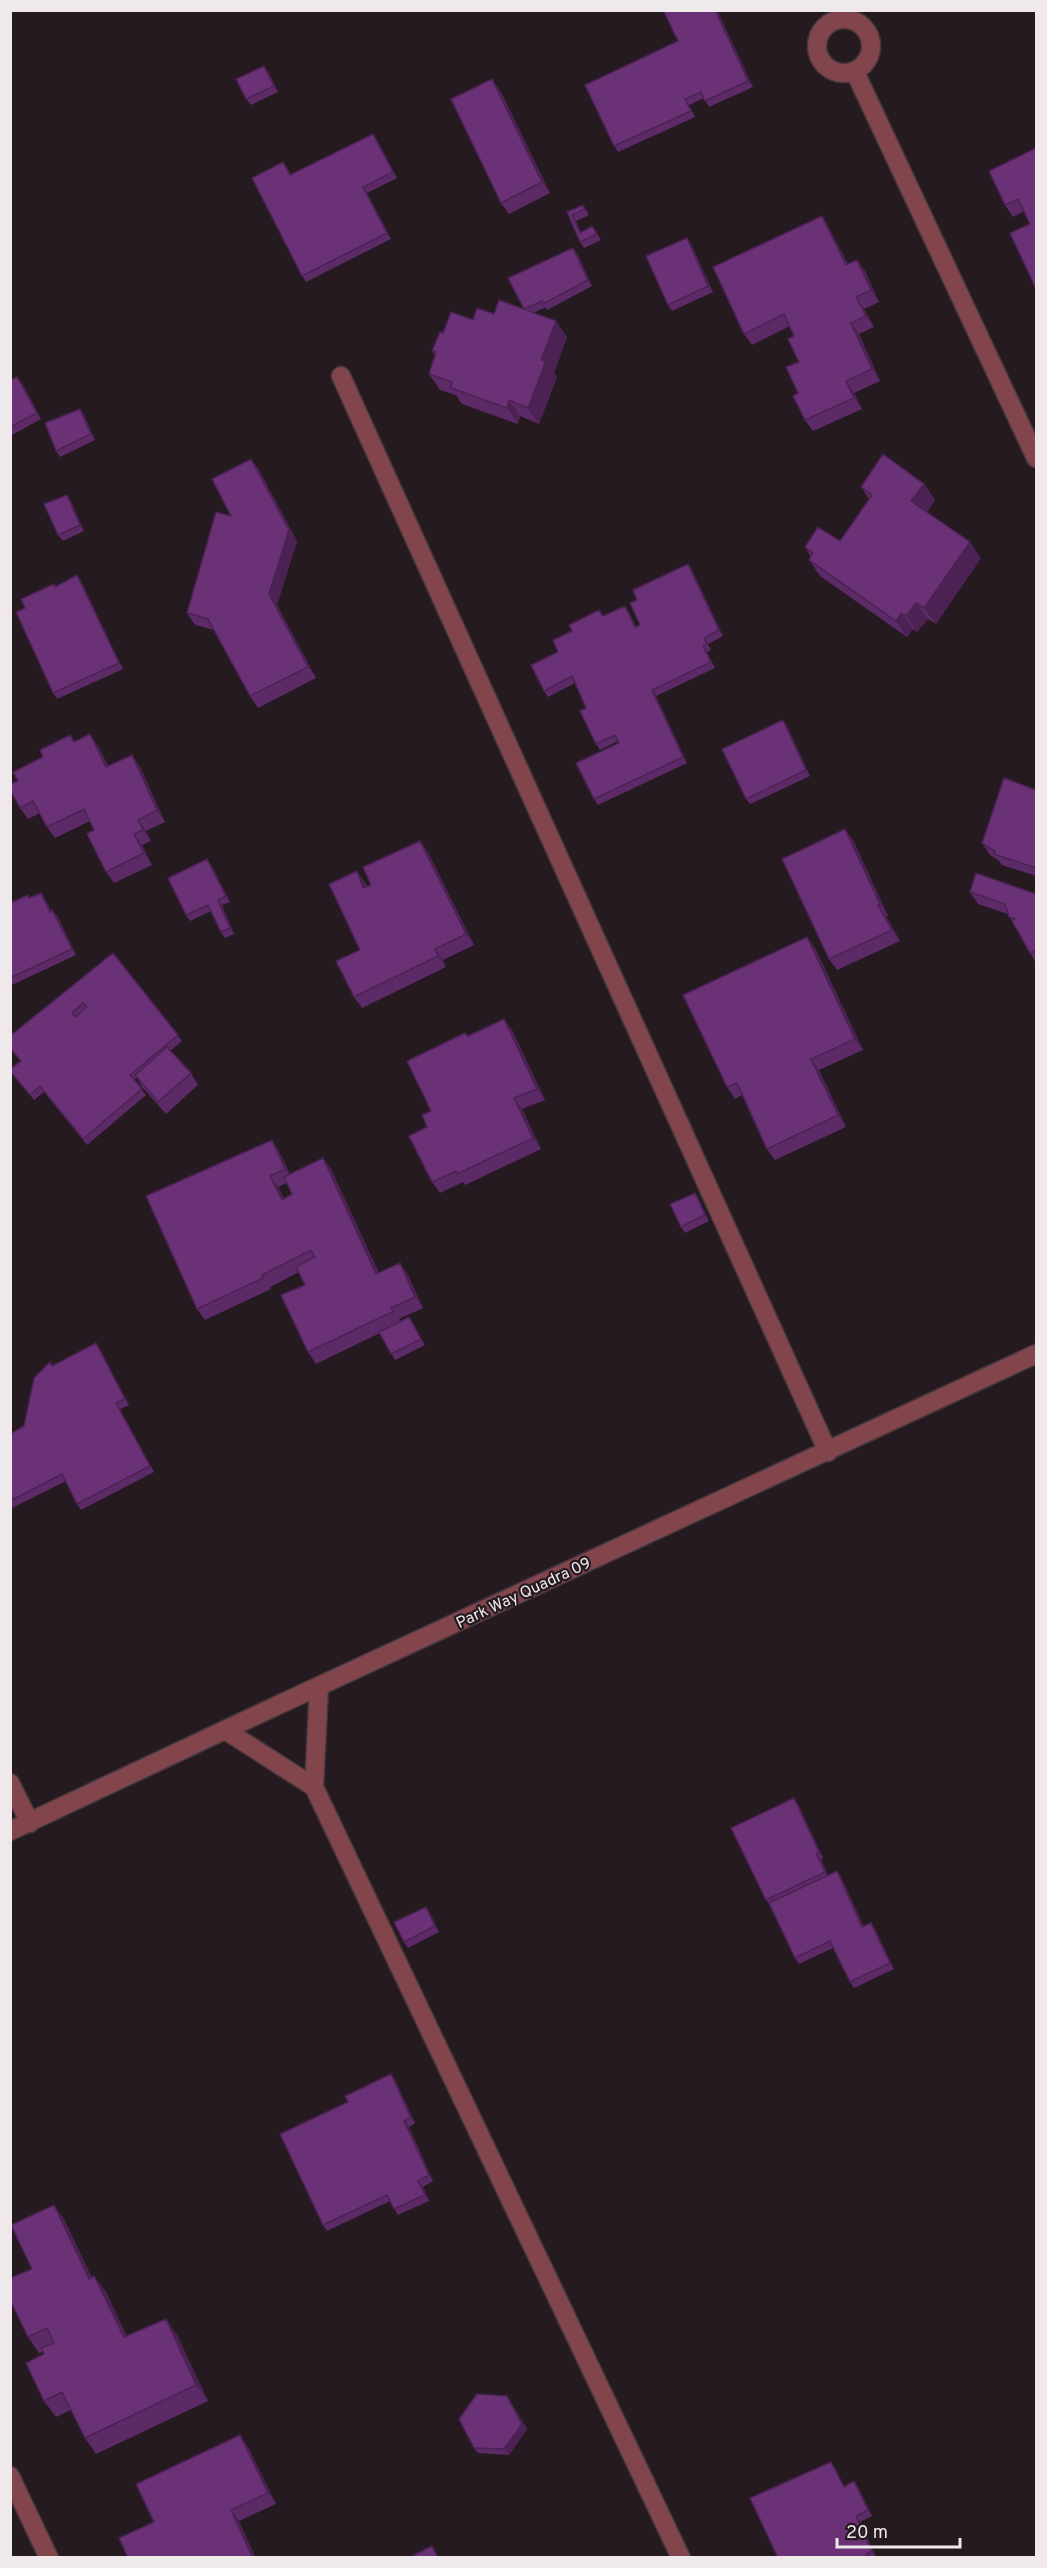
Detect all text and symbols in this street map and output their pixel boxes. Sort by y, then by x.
street label: Park Way Quadra 09 [453,1554,594,1634]
scale bar [837,2511,960,2549]
text: 20 m [846,2522,888,2545]

